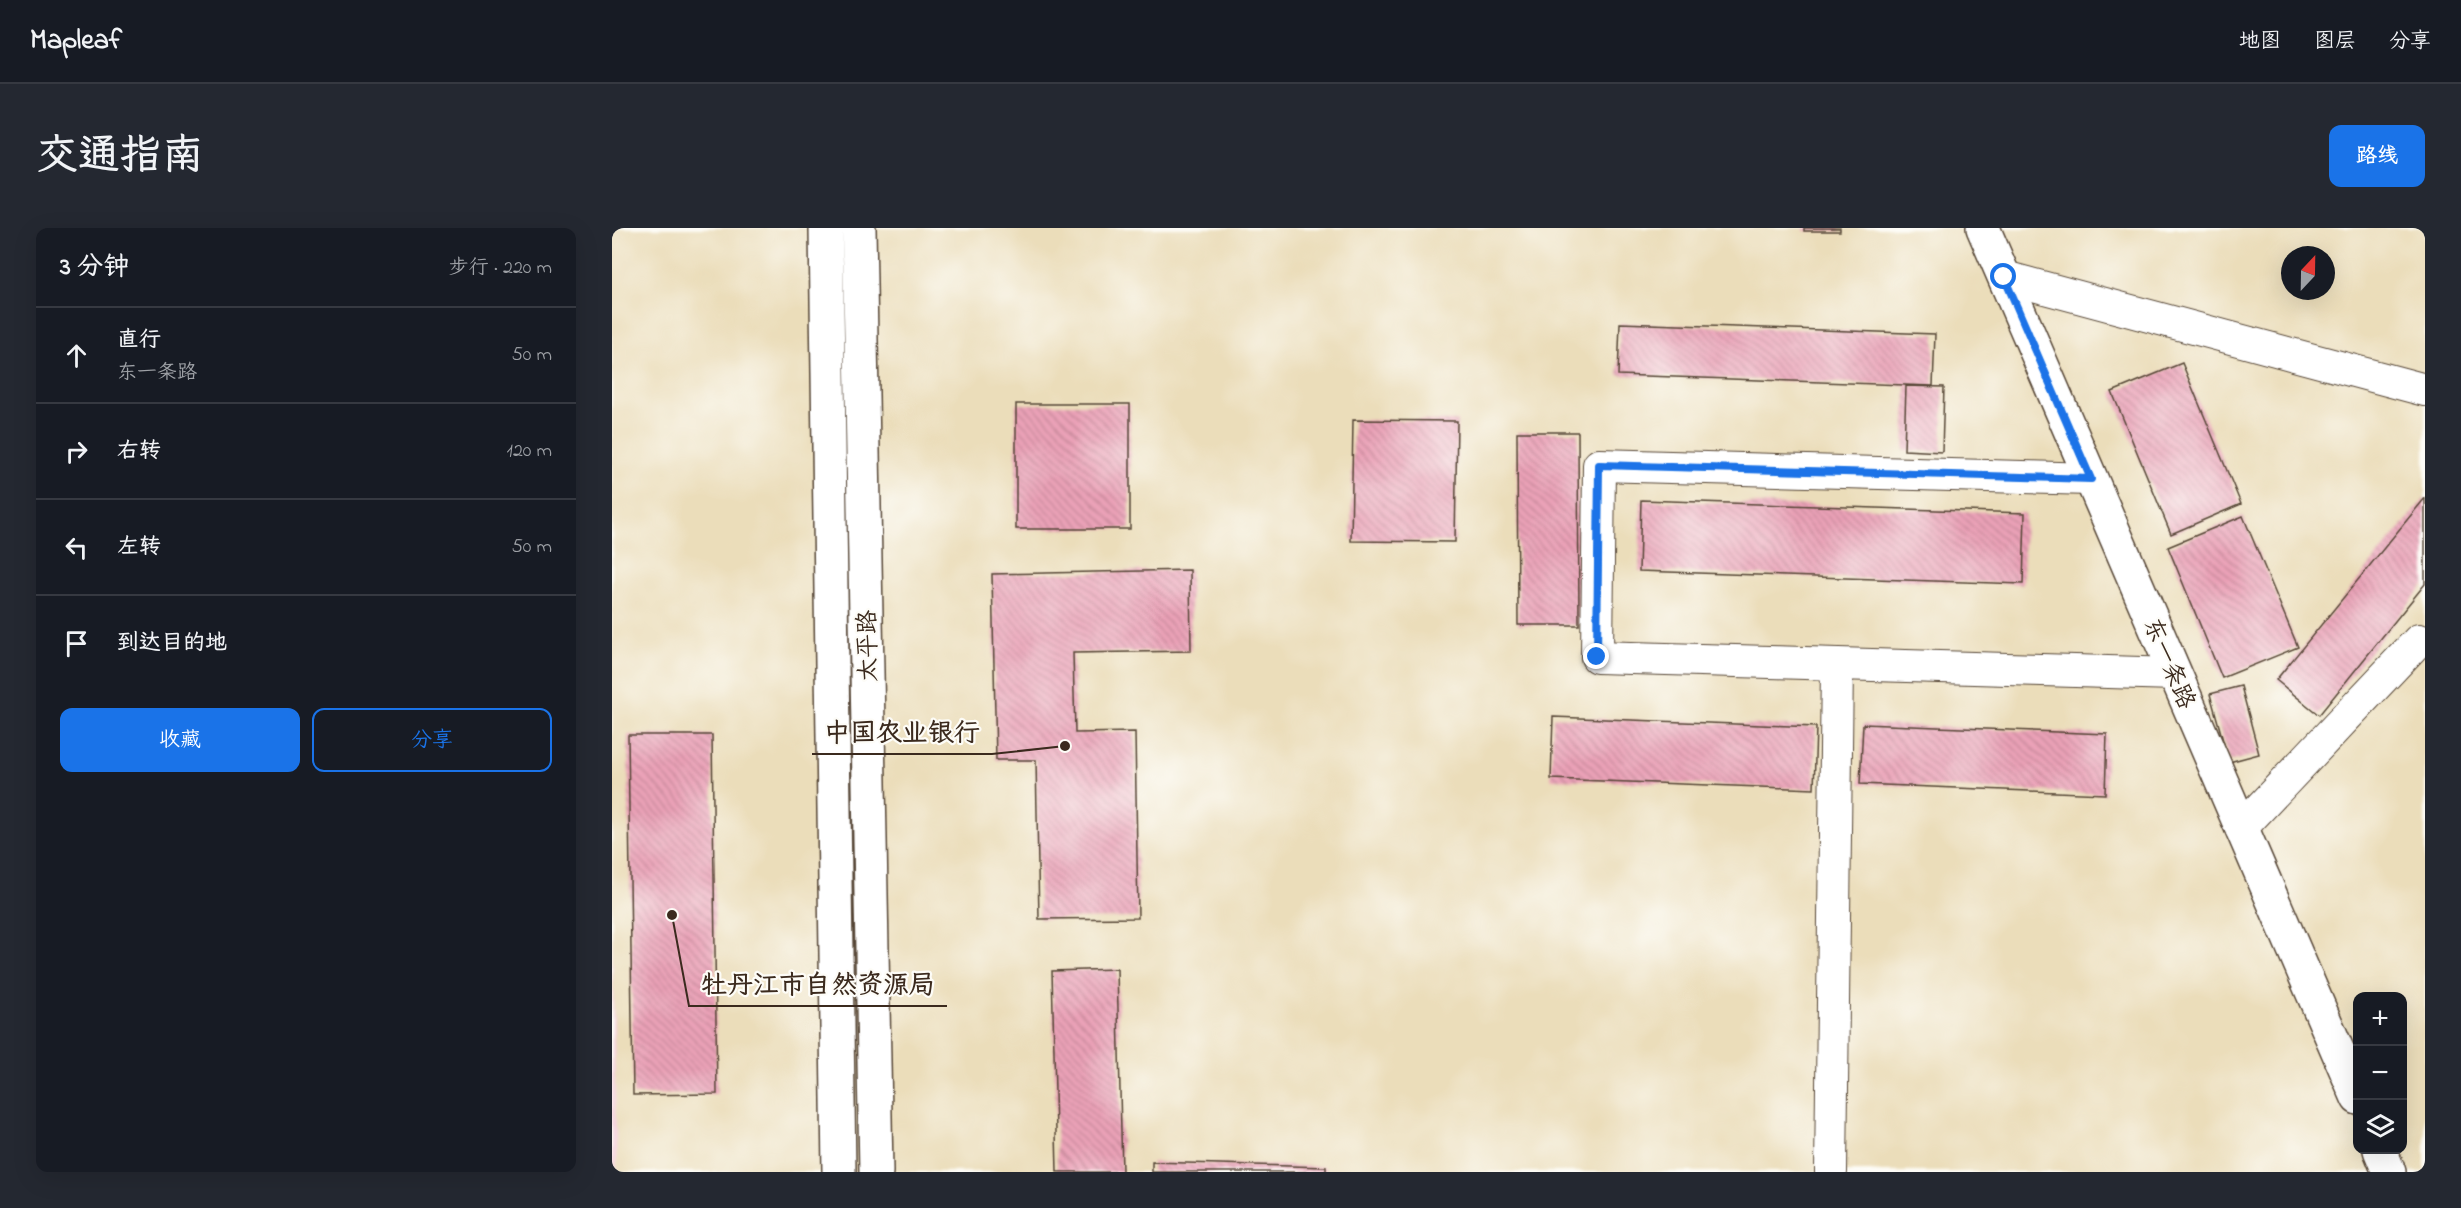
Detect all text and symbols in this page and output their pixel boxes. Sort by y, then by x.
text: Mapleaf [30,21,122,62]
text: 地图 [2239,27,2281,57]
text: 图层 [2314,27,2356,57]
text: 分享 [2389,27,2431,57]
button: 路线 [2329,125,2425,187]
text: 交通指南 [36,127,204,188]
north arrow [2281,246,2335,300]
text: 3 分钟 [60,249,129,287]
text: 步行 · 220 m [449,254,552,283]
route start [1990,263,2016,289]
text: 直行 [117,325,161,357]
icon: ahead [60,339,93,372]
text: 50 m [511,341,552,370]
text: 东一条路 [117,359,197,388]
icon: right [60,435,93,468]
text: 右转 [117,436,161,468]
text: 120 m [507,437,552,466]
icon: left [60,531,93,564]
text: 左转 [117,532,161,564]
text: 50 m [511,533,552,562]
street label: 太平路 [851,610,888,682]
street label: 东一条路 [2133,613,2203,715]
icon: arrive [60,627,93,660]
text: 到达目的地 [117,628,227,660]
route end [1583,643,1609,669]
button: 收藏 [60,708,300,772]
button: 分享 [312,708,552,772]
callout: 中国农业银行 [812,710,992,754]
text: 中国农业银行 [824,716,980,754]
callout: 牡丹江市自然资源局 [689,962,947,1006]
text: 牡丹江市自然资源局 [701,968,935,1006]
map controls [2353,992,2407,1154]
button: + [2353,992,2407,1046]
button: − [2353,1046,2407,1100]
button: layers [2353,1100,2407,1154]

